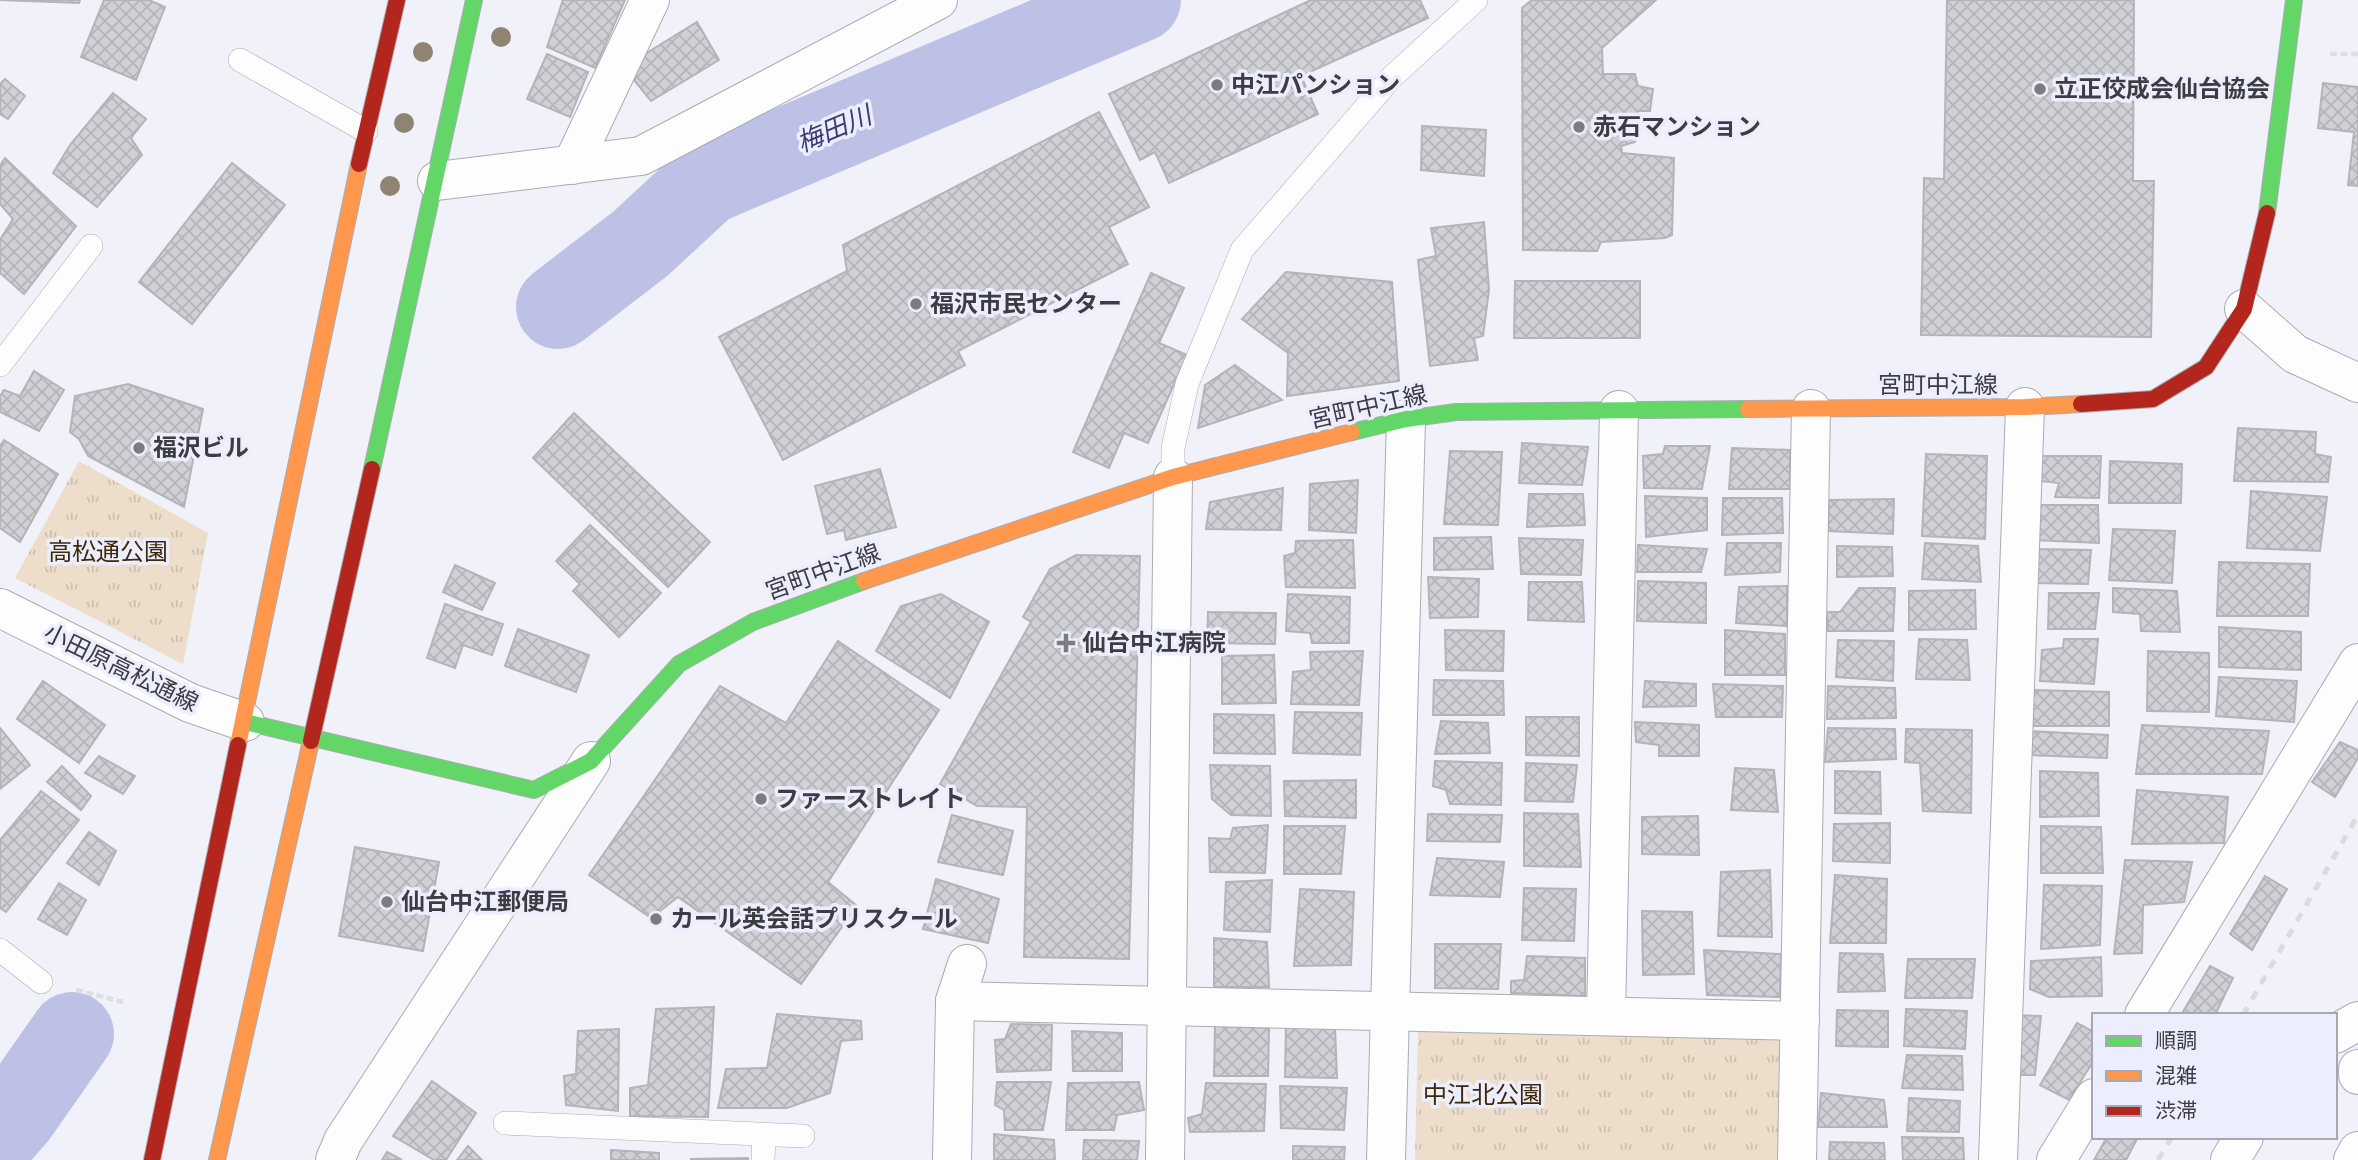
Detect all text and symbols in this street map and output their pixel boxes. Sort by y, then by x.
place label: 中江パンション [1231,69,1400,98]
place label: 立正佼成会仙台協会 [2054,73,2270,102]
marker: 中江パンション [1209,77,1225,93]
marker: 立正佼成会仙台協会 [2032,81,2048,97]
water label: 梅田川 [791,97,878,157]
place label: 赤石マンション [1593,111,1761,140]
marker: 赤石マンション [1571,119,1587,135]
place label: 福沢市民センター [930,288,1122,317]
marker: 福沢市民センター [908,296,924,312]
street label: 宮町中江線 [1878,369,1998,398]
street label: 宮町中江線 [1306,378,1429,433]
place label: 福沢ビル [153,432,249,461]
marker: 福沢ビル [131,440,147,456]
park label: 高松通公園 [48,536,168,565]
street label: 宮町中江線 [761,536,884,605]
street label: 小田原高松通線 [40,617,204,717]
place label: 仙台中江病院 [1082,627,1226,656]
marker: 仙台中江病院 [1056,633,1076,653]
place label: ファーストレイト [775,783,966,812]
marker: ファーストレイト [753,791,769,807]
place label: 仙台中江郵便局 [401,886,569,915]
marker: 仙台中江郵便局 [379,894,395,910]
place label: カール英会話プリスクール [670,903,958,932]
marker: カール英会話プリスクール [648,911,664,927]
legend [2092,1013,2337,1139]
text: 順調 [2155,1027,2197,1052]
text: 混雑 [2155,1062,2197,1087]
park label: 中江北公園 [1423,1079,1543,1108]
text: 渋滞 [2155,1097,2197,1122]

